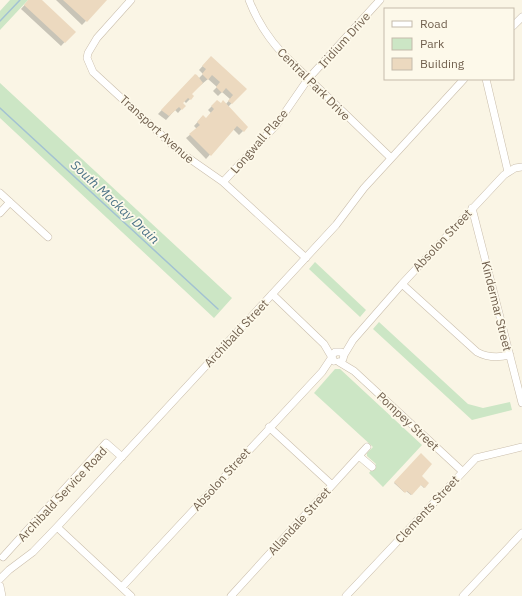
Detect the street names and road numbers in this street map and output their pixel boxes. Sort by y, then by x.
street label: Iridium Drive [315,9,373,71]
street label: Central Park Drive [274,44,354,124]
street label: Transport Avenue [117,92,198,167]
street label: Longwall Place [227,106,291,176]
street label: Absolon Street [409,206,475,274]
street label: Kindermar Street [479,259,515,353]
street label: Archibald Street [201,296,271,370]
street label: Pompey Street [374,388,442,454]
street label: Archibald Service Road [14,443,110,545]
street label: Absolon Street [189,444,253,514]
street label: Clements Street [392,472,462,546]
street label: Allandale Street [265,484,333,558]

